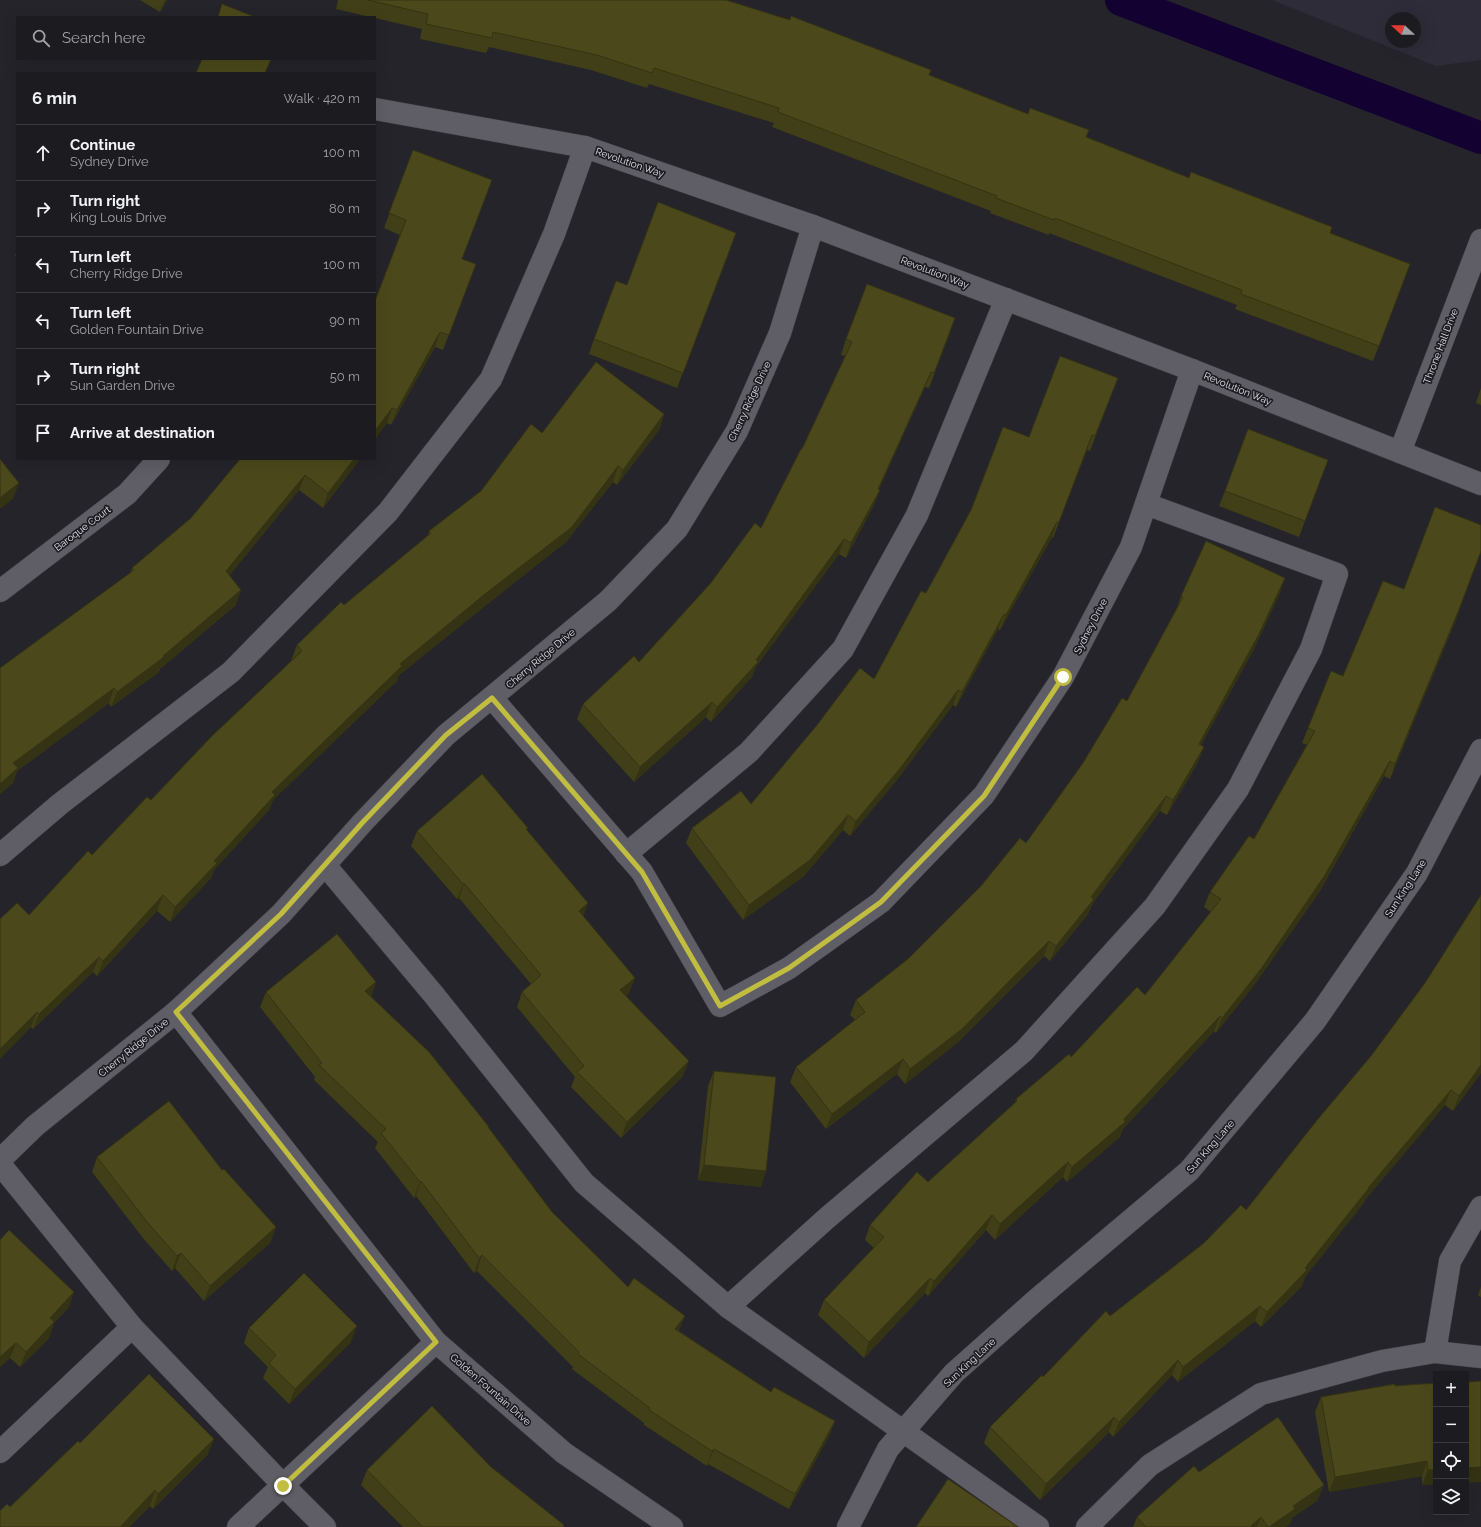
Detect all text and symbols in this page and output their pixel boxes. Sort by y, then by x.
north arrow [1385,12,1421,48]
search box [16,16,376,60]
icon: search [30,27,52,49]
text: Search here [62,29,145,47]
text: 6 min [32,88,77,108]
text: Walk · 420 m [283,91,360,106]
text: Continue [70,136,135,154]
icon: ahead [32,142,54,164]
text: 100 m [323,145,360,160]
street label: Revolution Way [594,146,666,180]
text: Sydney Drive [70,154,149,169]
text: Turn right [70,192,140,210]
icon: right [32,198,54,220]
text: 80 m [329,201,360,216]
text: King Louis Drive [70,210,166,225]
text: Turn left [70,248,131,266]
icon: left [32,254,54,276]
street label: Revolution Way [899,254,971,291]
text: 100 m [323,257,360,272]
text: Cherry Ridge Drive [70,266,183,281]
text: Turn left [70,304,131,322]
street label: Throne Hall Drive [1421,307,1460,385]
icon: left [32,310,54,332]
text: 90 m [329,313,360,328]
text: Golden Fountain Drive [70,322,204,337]
text: Turn right [70,360,140,378]
street label: Cherry Ridge Drive [726,360,773,443]
icon: right [32,366,54,388]
text: 50 m [330,369,360,384]
street label: Revolution Way [1202,370,1274,407]
text: Sun Garden Drive [70,378,175,393]
icon: arrive [32,422,54,444]
text: Arrive at destination [70,424,215,442]
street label: Baroque Court [52,503,113,553]
street label: Sydney Drive [1072,597,1109,656]
street label: Cherry Ridge Drive [504,626,577,690]
route start [1054,668,1072,686]
street label: Sun King Lane [1383,857,1428,919]
street label: Cherry Ridge Drive [96,1016,171,1079]
street label: Sun King Lane [1184,1118,1236,1175]
street label: Sun King Lane [941,1336,998,1389]
street label: Golden Fountain Drive [448,1352,533,1427]
map controls [1433,1371,1469,1515]
button: + [1433,1371,1469,1407]
button: − [1433,1407,1469,1443]
button: locate [1433,1443,1469,1479]
route end [274,1477,292,1495]
button: layers [1433,1479,1469,1515]

